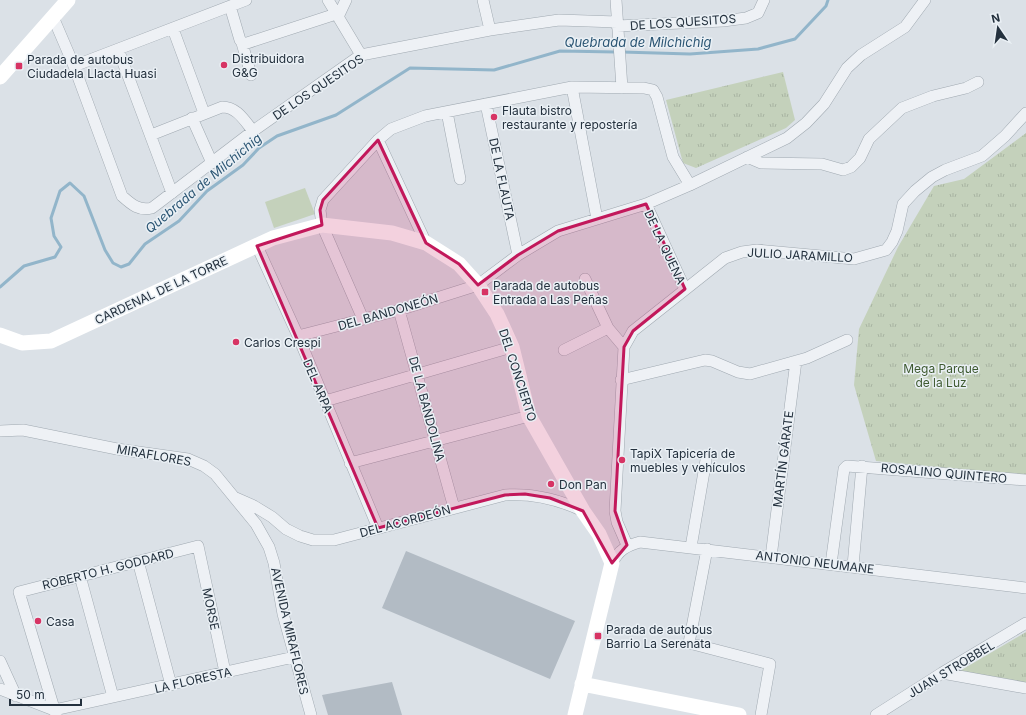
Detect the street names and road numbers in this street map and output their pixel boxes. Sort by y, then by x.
street label: DE LOS QUESITOS [629,11,737,33]
street label: DE LOS QUESITOS [270,51,367,123]
street label: DE LA FLAUTA [486,137,518,221]
street label: DE LA QUENA [641,207,689,287]
street label: JULIO JARAMILLO [747,245,853,265]
street label: CARDENAL DE LA TORRE [92,253,230,327]
street label: DEL BANDONEÓN [336,291,440,333]
street label: DEL CONCIERTO [496,327,540,423]
street label: DE LA BANDOLINA [406,355,448,463]
street label: DEL ARPA [300,357,336,415]
street label: MARTÍN GÁRATE [770,410,796,508]
street label: MIRAFLORES [116,441,193,469]
street label: ROSALINO QUINTERO [880,460,1008,486]
street label: DEL ACORDEÓN [358,502,452,540]
street label: ROBERTO H. GODDARD [41,545,175,593]
street label: ANTONIO NEUMANE [755,547,875,577]
street label: AVENIDA MIRAFLORES [268,566,312,697]
street label: MORSE [199,587,223,631]
street label: JUAN STROBBEL [905,637,997,701]
street label: LA FLORESTA [153,664,233,696]

